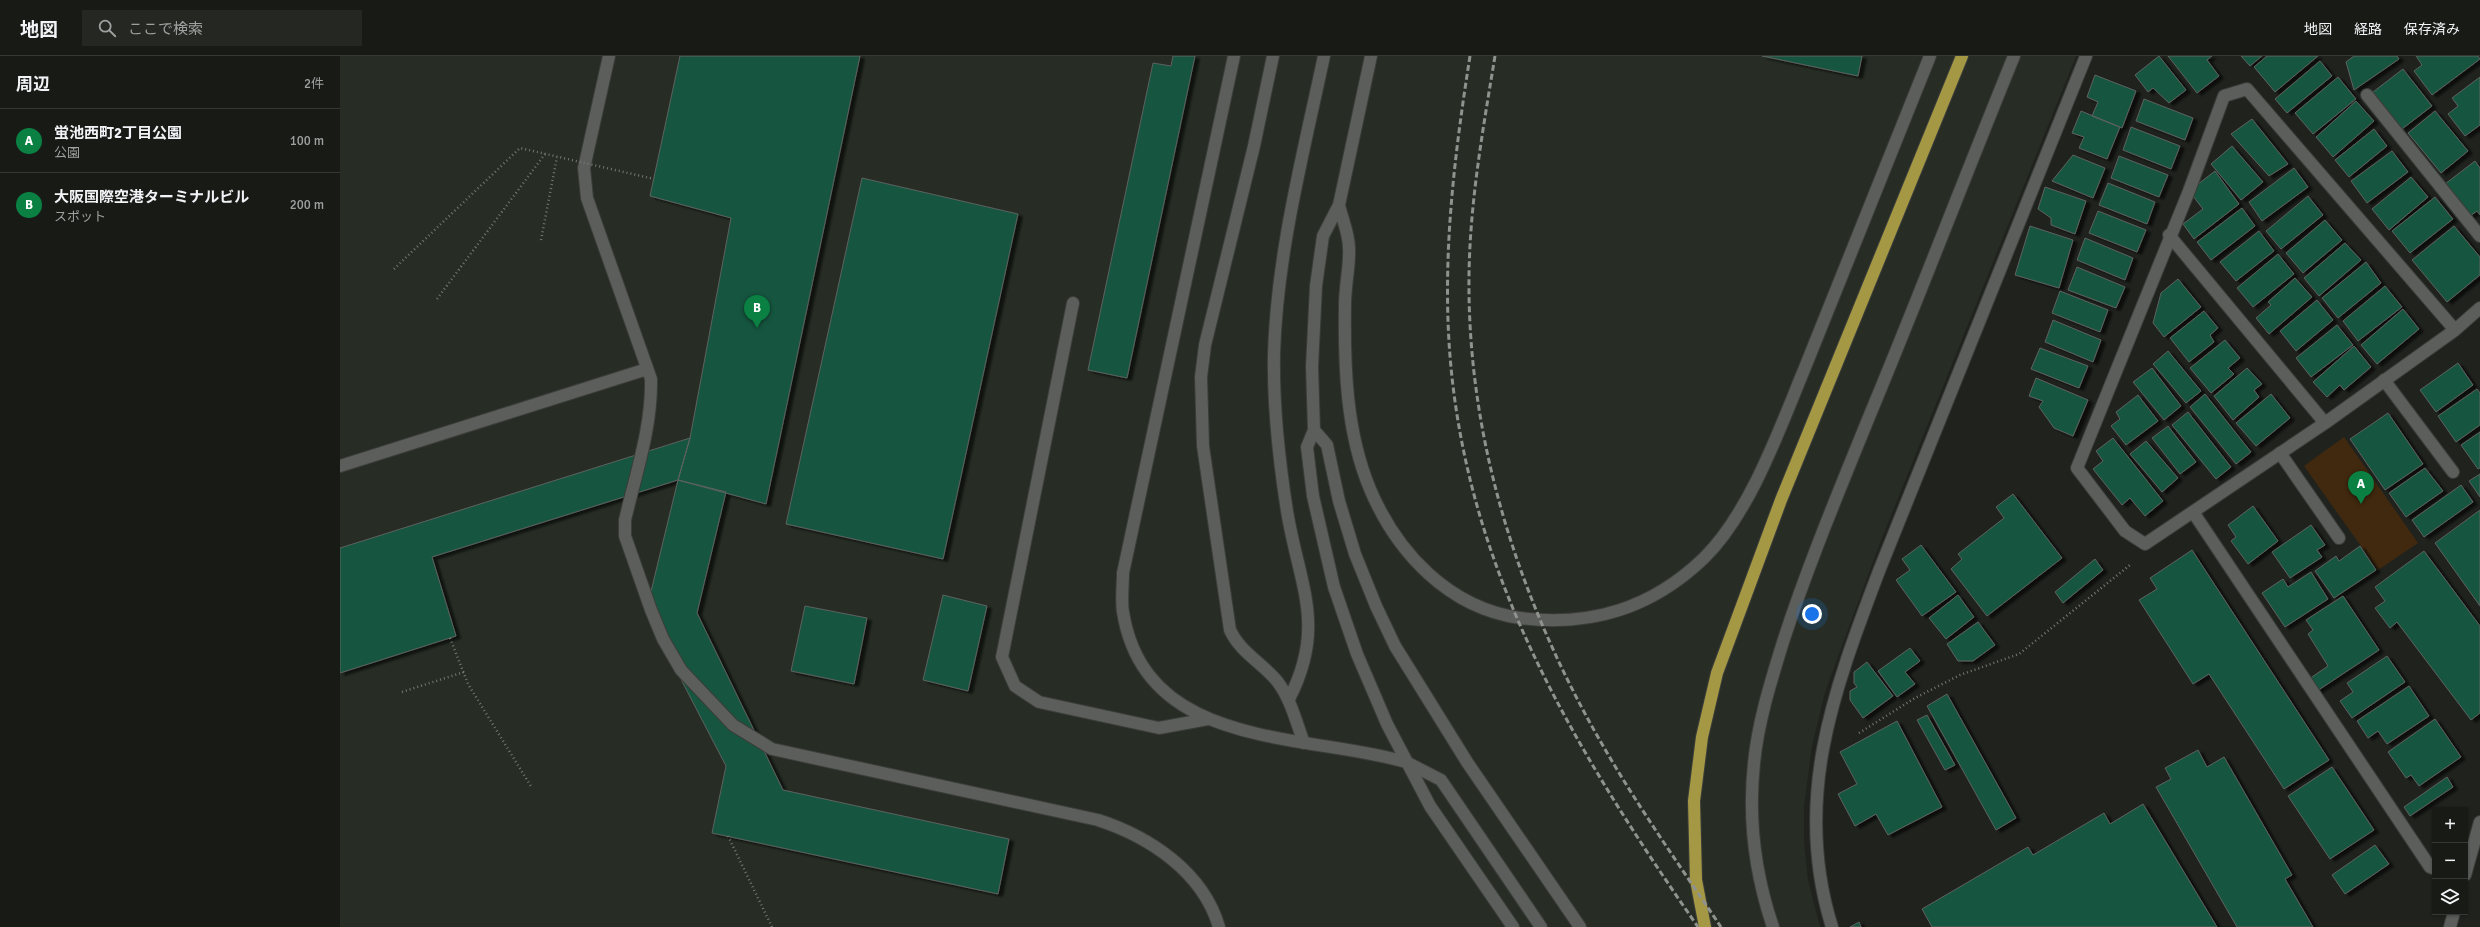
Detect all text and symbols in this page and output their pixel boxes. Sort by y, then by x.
search box [82,10,362,46]
icon: search [96,17,118,39]
text: 地図 [20,18,58,42]
text: ここで検索 [128,20,203,38]
text: 地図 [2304,21,2332,38]
text: 経路 [2354,21,2382,38]
text: 保存済み [2404,21,2460,38]
text: 周辺 [16,74,50,95]
text: 2件 [304,76,324,92]
text: 蛍池西町2丁目公園 [54,124,182,142]
text: A [25,133,33,149]
text: 100 m [290,133,324,149]
text: 公園 [54,145,80,161]
text: 大阪国際空港ターミナルビル [54,188,249,206]
text: B [25,197,33,213]
text: 200 m [290,197,324,213]
text: スポット [54,209,106,225]
pin: B [744,295,770,328]
pin: A [2348,471,2374,504]
your location [1802,604,1822,624]
map controls [2432,807,2468,915]
button: + [2432,807,2468,843]
button: − [2432,843,2468,879]
button: layers [2432,879,2468,915]

